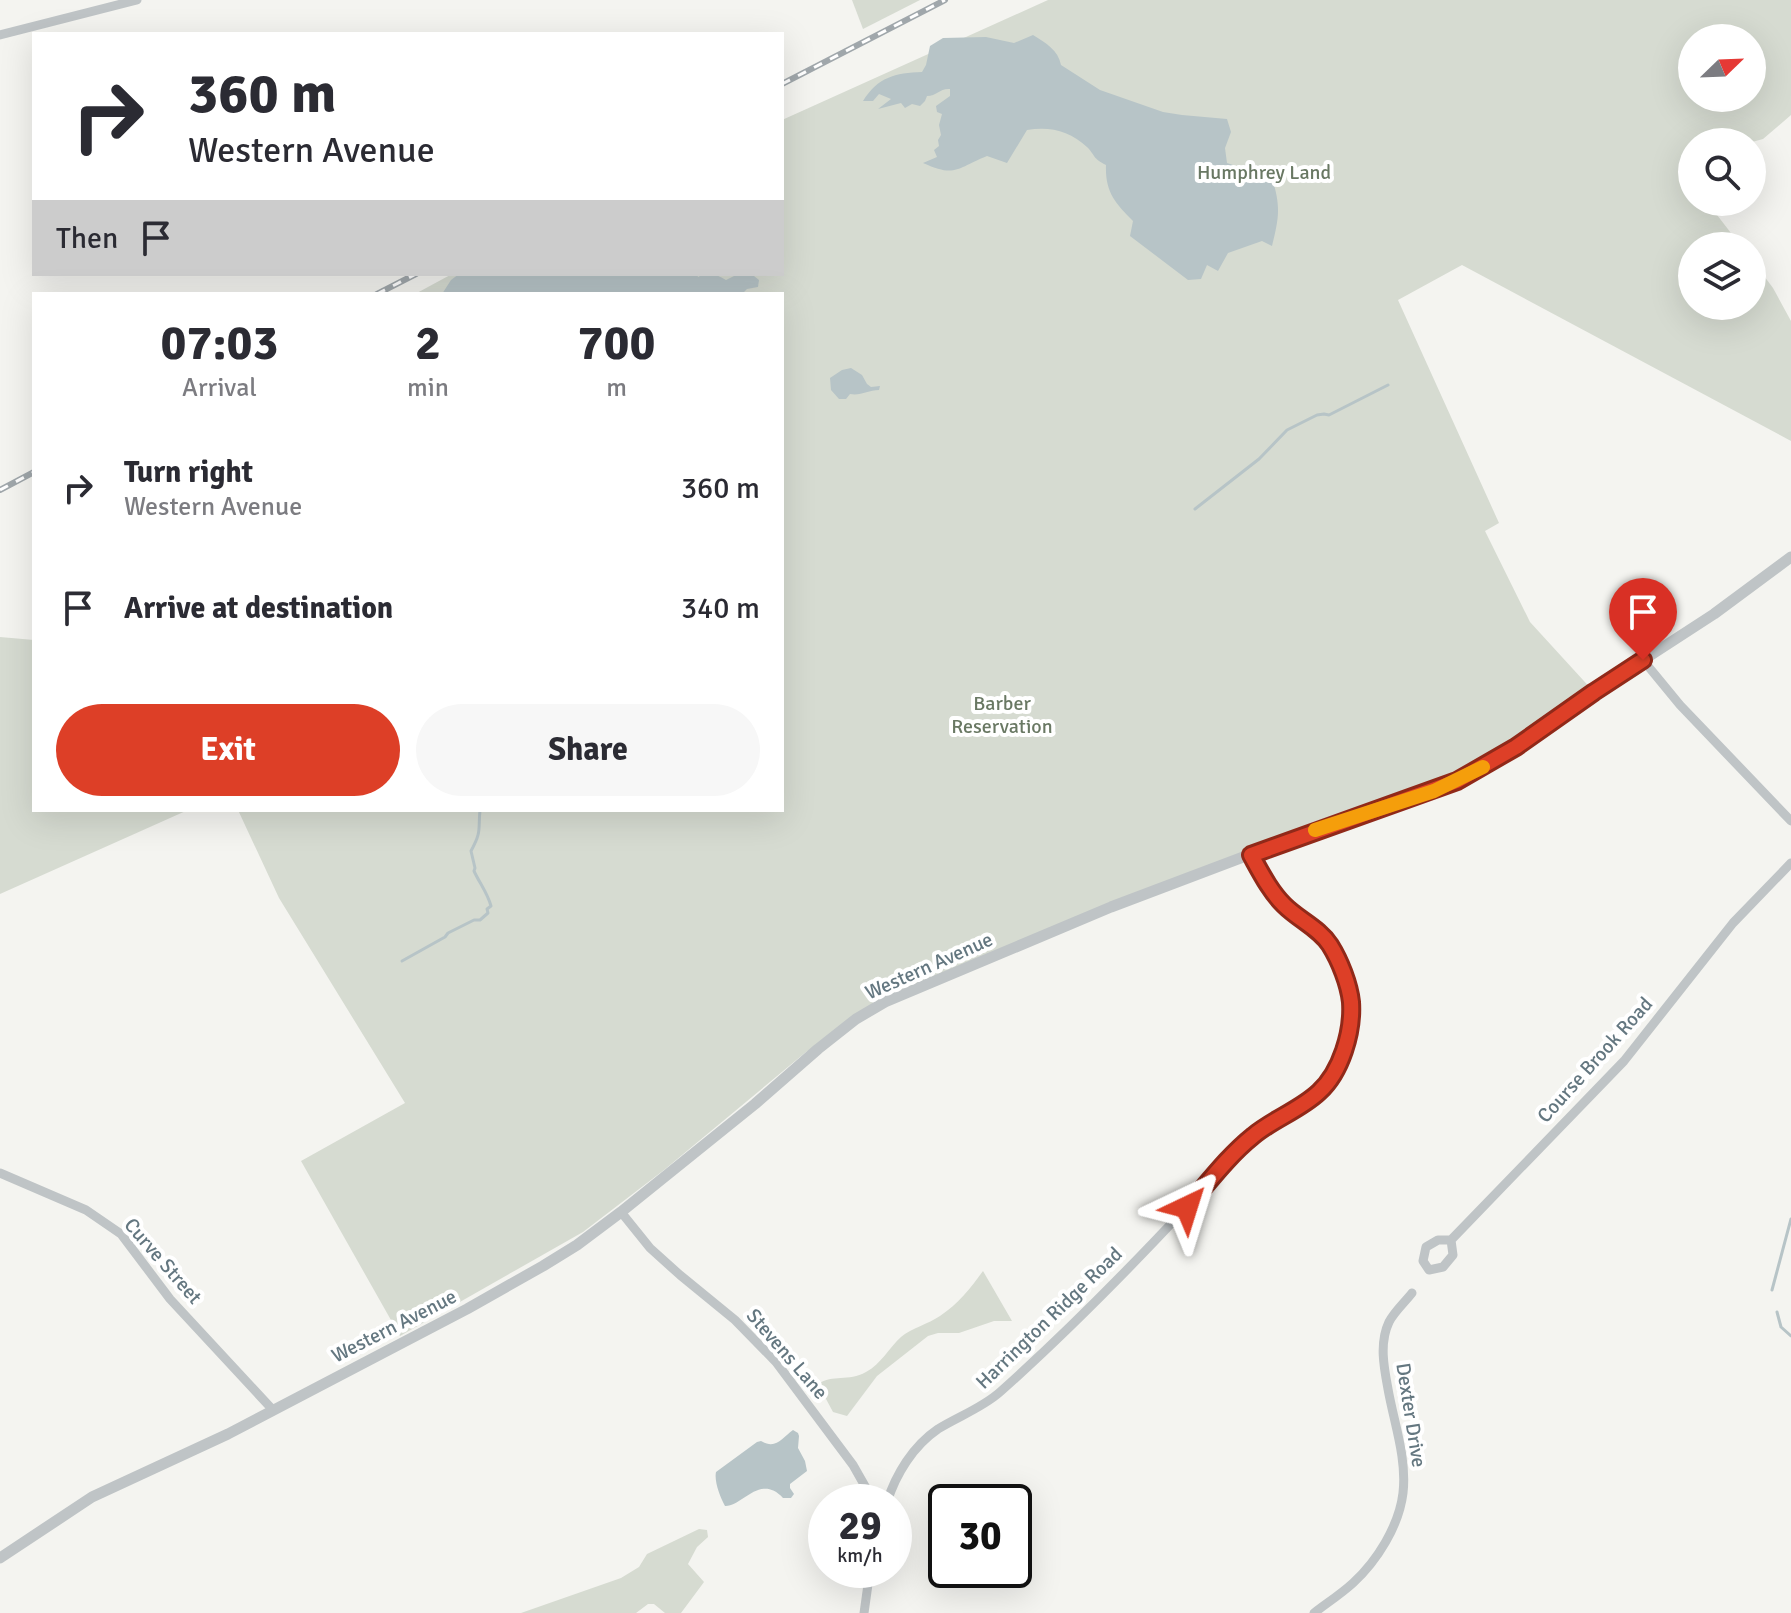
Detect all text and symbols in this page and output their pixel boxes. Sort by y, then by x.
north arrow [1678,24,1766,112]
map controls [1678,24,1766,320]
text: 360 m [188,59,336,128]
icon: right [56,64,160,168]
text: Western Avenue [188,128,435,173]
button: search [1678,128,1766,216]
park label: Humphrey Land [1197,160,1331,185]
icon: arrive [134,216,178,260]
text: Then [56,220,118,257]
button: layers [1678,232,1766,320]
text: 07:03 [161,314,278,373]
text: 2 [415,314,441,373]
text: 700 [578,314,655,373]
text: Arrival [182,372,257,404]
text: min [407,372,449,404]
text: m [606,372,627,404]
text: Turn right [124,454,253,491]
icon: right [56,466,100,510]
text: 360 m [681,470,760,507]
text: Western Avenue [124,491,302,523]
pin [1609,578,1677,660]
icon: arrive [56,586,100,630]
text: Arrive at destination [124,590,393,627]
text: 340 m [681,590,760,627]
icon: arrive [1621,590,1665,634]
park label: Barber Reservation [951,691,1053,739]
button: Exit [56,704,400,796]
button: Share [416,704,760,796]
street label: Western Avenue [861,927,997,1005]
street label: Course Brook Road [1532,992,1658,1128]
position arrow [1145,1165,1229,1249]
street label: Curve Street [119,1213,207,1309]
street label: Harrington Ridge Road [971,1242,1127,1394]
street label: Western Avenue [327,1284,461,1368]
street label: Stevens Lane [741,1304,833,1404]
street label: Dexter Drive [1390,1361,1432,1469]
speed limit sign: 30 [928,1484,1032,1588]
text: 29 [838,1501,882,1551]
text: km/h [837,1543,883,1568]

